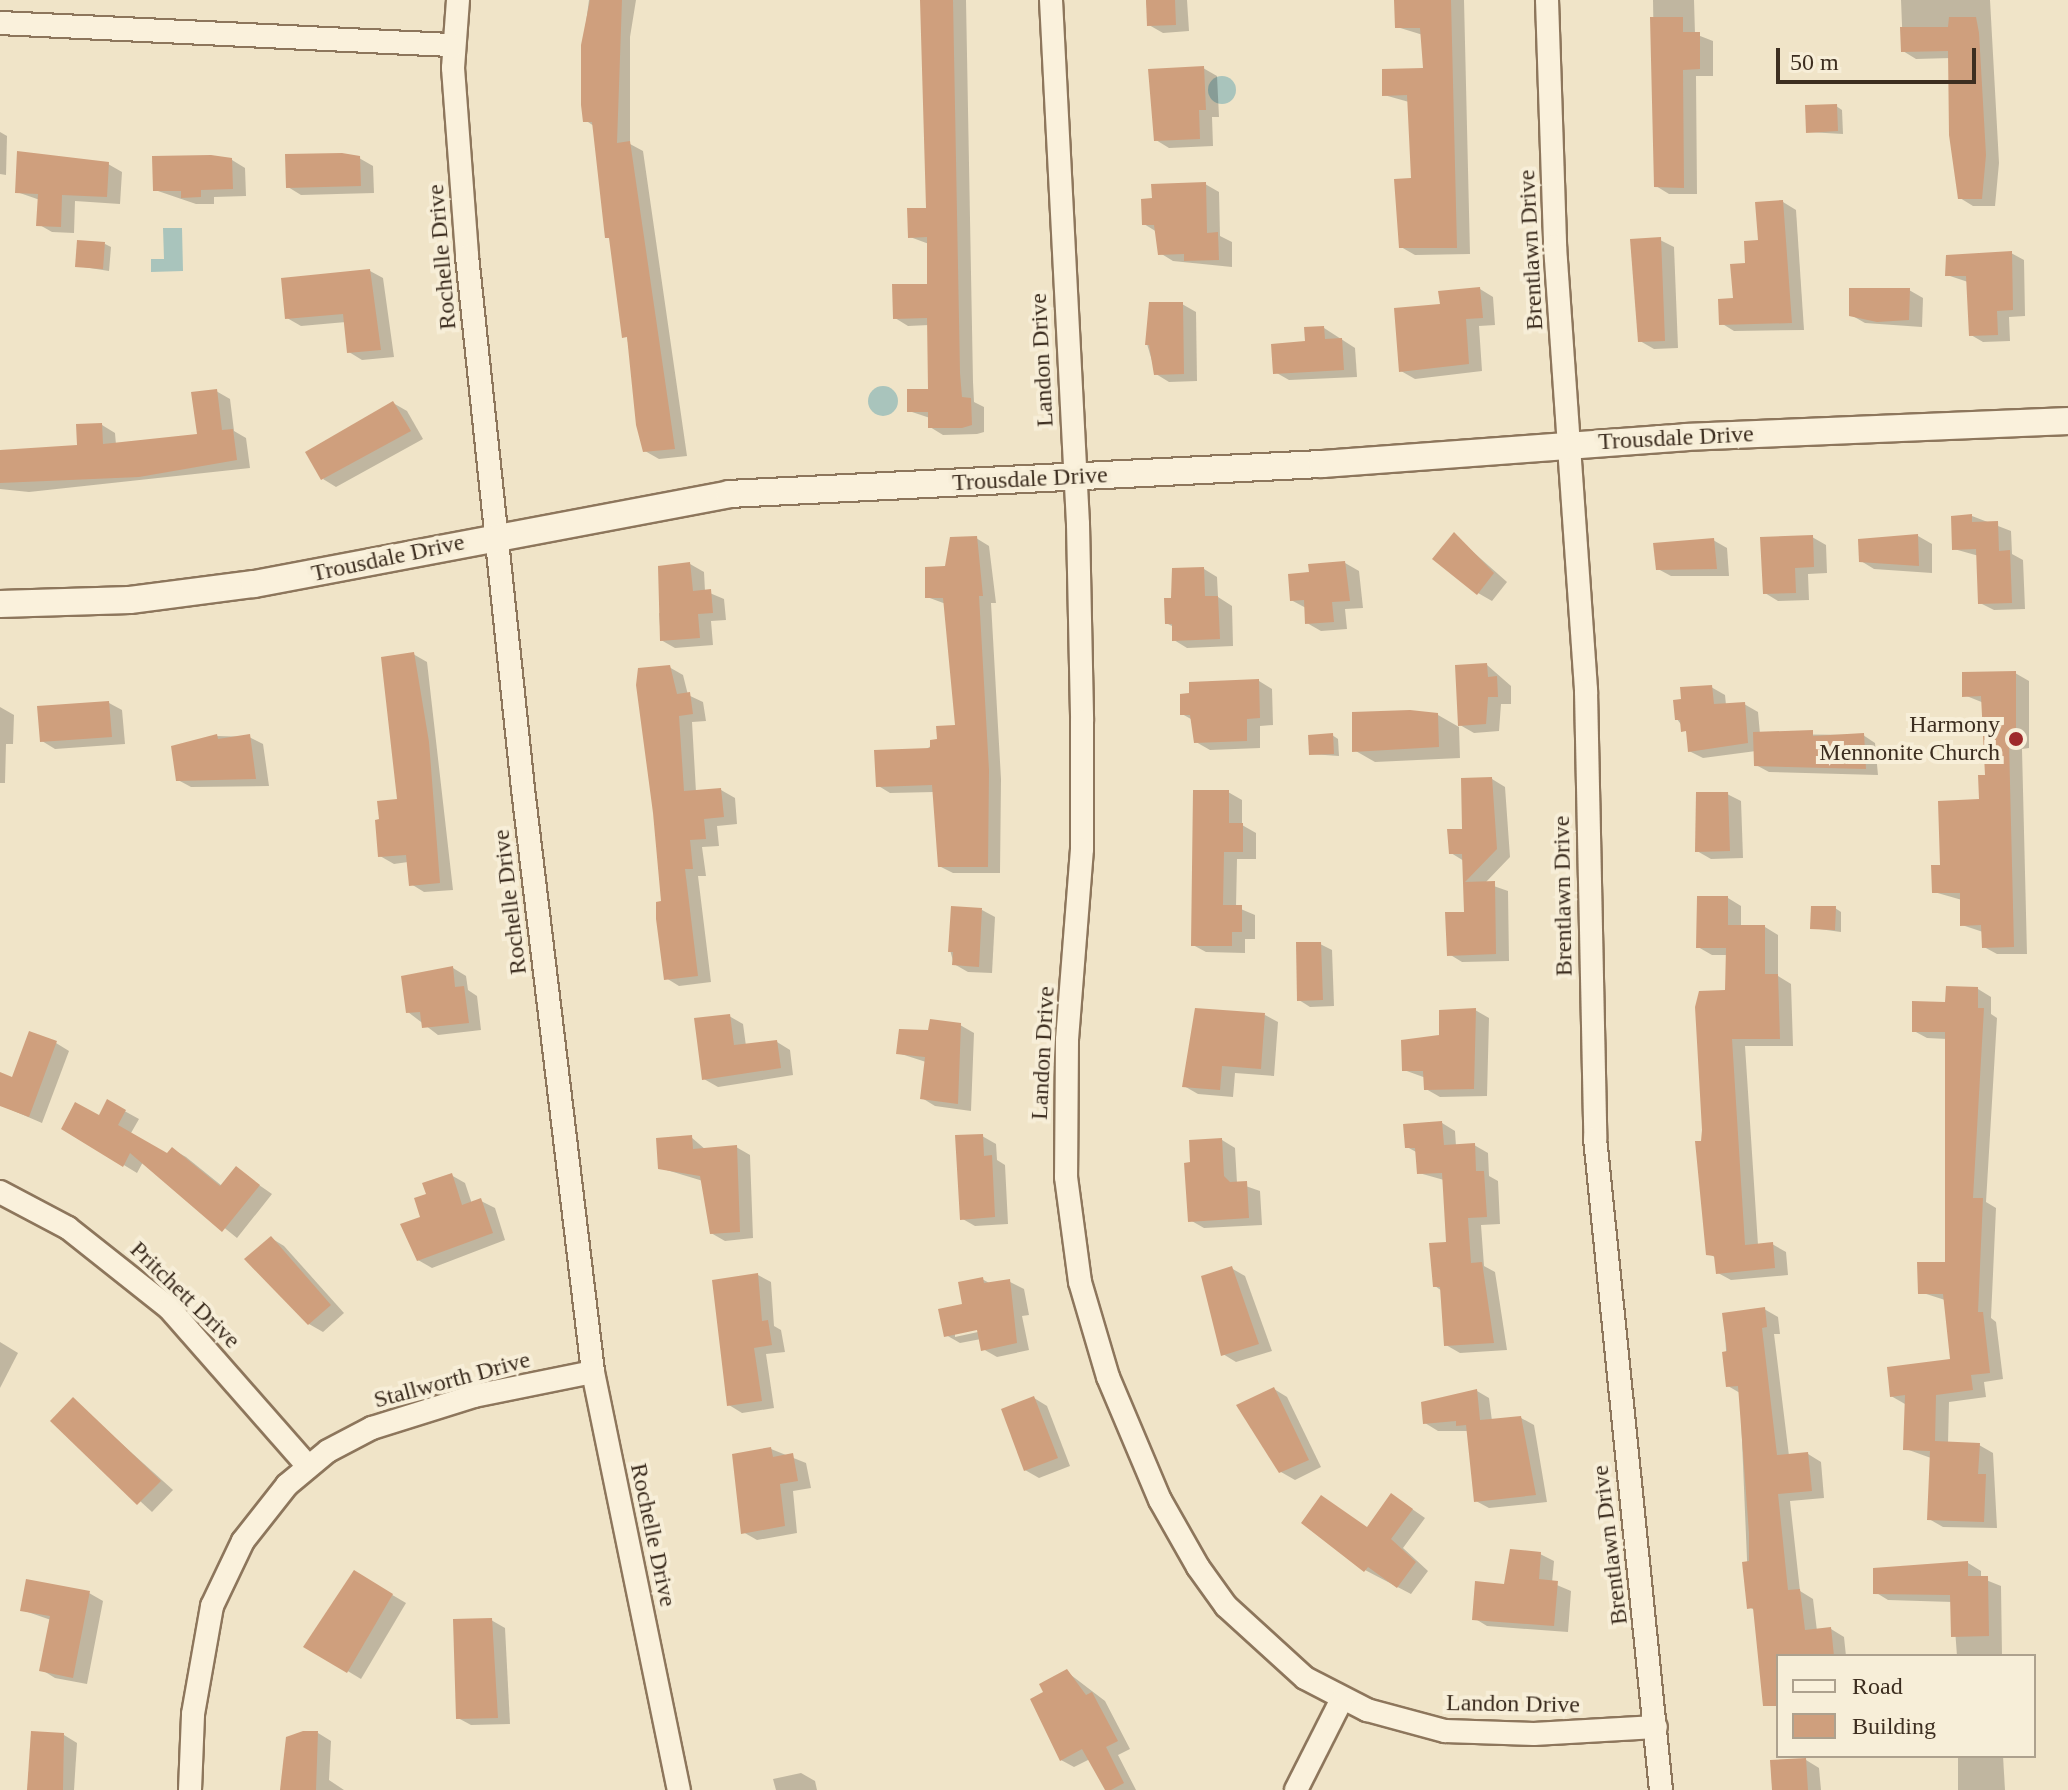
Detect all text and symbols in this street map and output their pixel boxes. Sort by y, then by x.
scale bar [1780,32,1980,82]
text: 50 m [1790,49,1839,75]
street label: Brentlawn Drive [1512,169,1550,331]
street label: Rochelle Drive [421,183,463,331]
street label: Landon Drive [1024,292,1060,428]
street label: Trousdale Drive [1597,420,1755,456]
street label: Trousdale Drive [951,461,1109,497]
street label: Trousdale Drive [309,528,467,588]
place label: Harmony Mennonite Church [1819,711,2000,767]
marker: Harmony Mennonite Church [2007,730,2025,748]
street label: Brentlawn Drive [1547,815,1579,977]
street label: Rochelle Drive [487,828,533,976]
street label: Landon Drive [1025,985,1061,1121]
street label: Pritchett Drive [124,1235,246,1355]
street label: Stallworth Drive [371,1345,533,1415]
street label: Rochelle Drive [624,1461,682,1609]
street label: Brentlawn Drive [1586,1464,1634,1626]
legend [1776,1654,2036,1758]
text: Road [1852,1673,1903,1699]
street label: Landon Drive [1446,1688,1580,1720]
text: Building [1852,1713,1936,1739]

